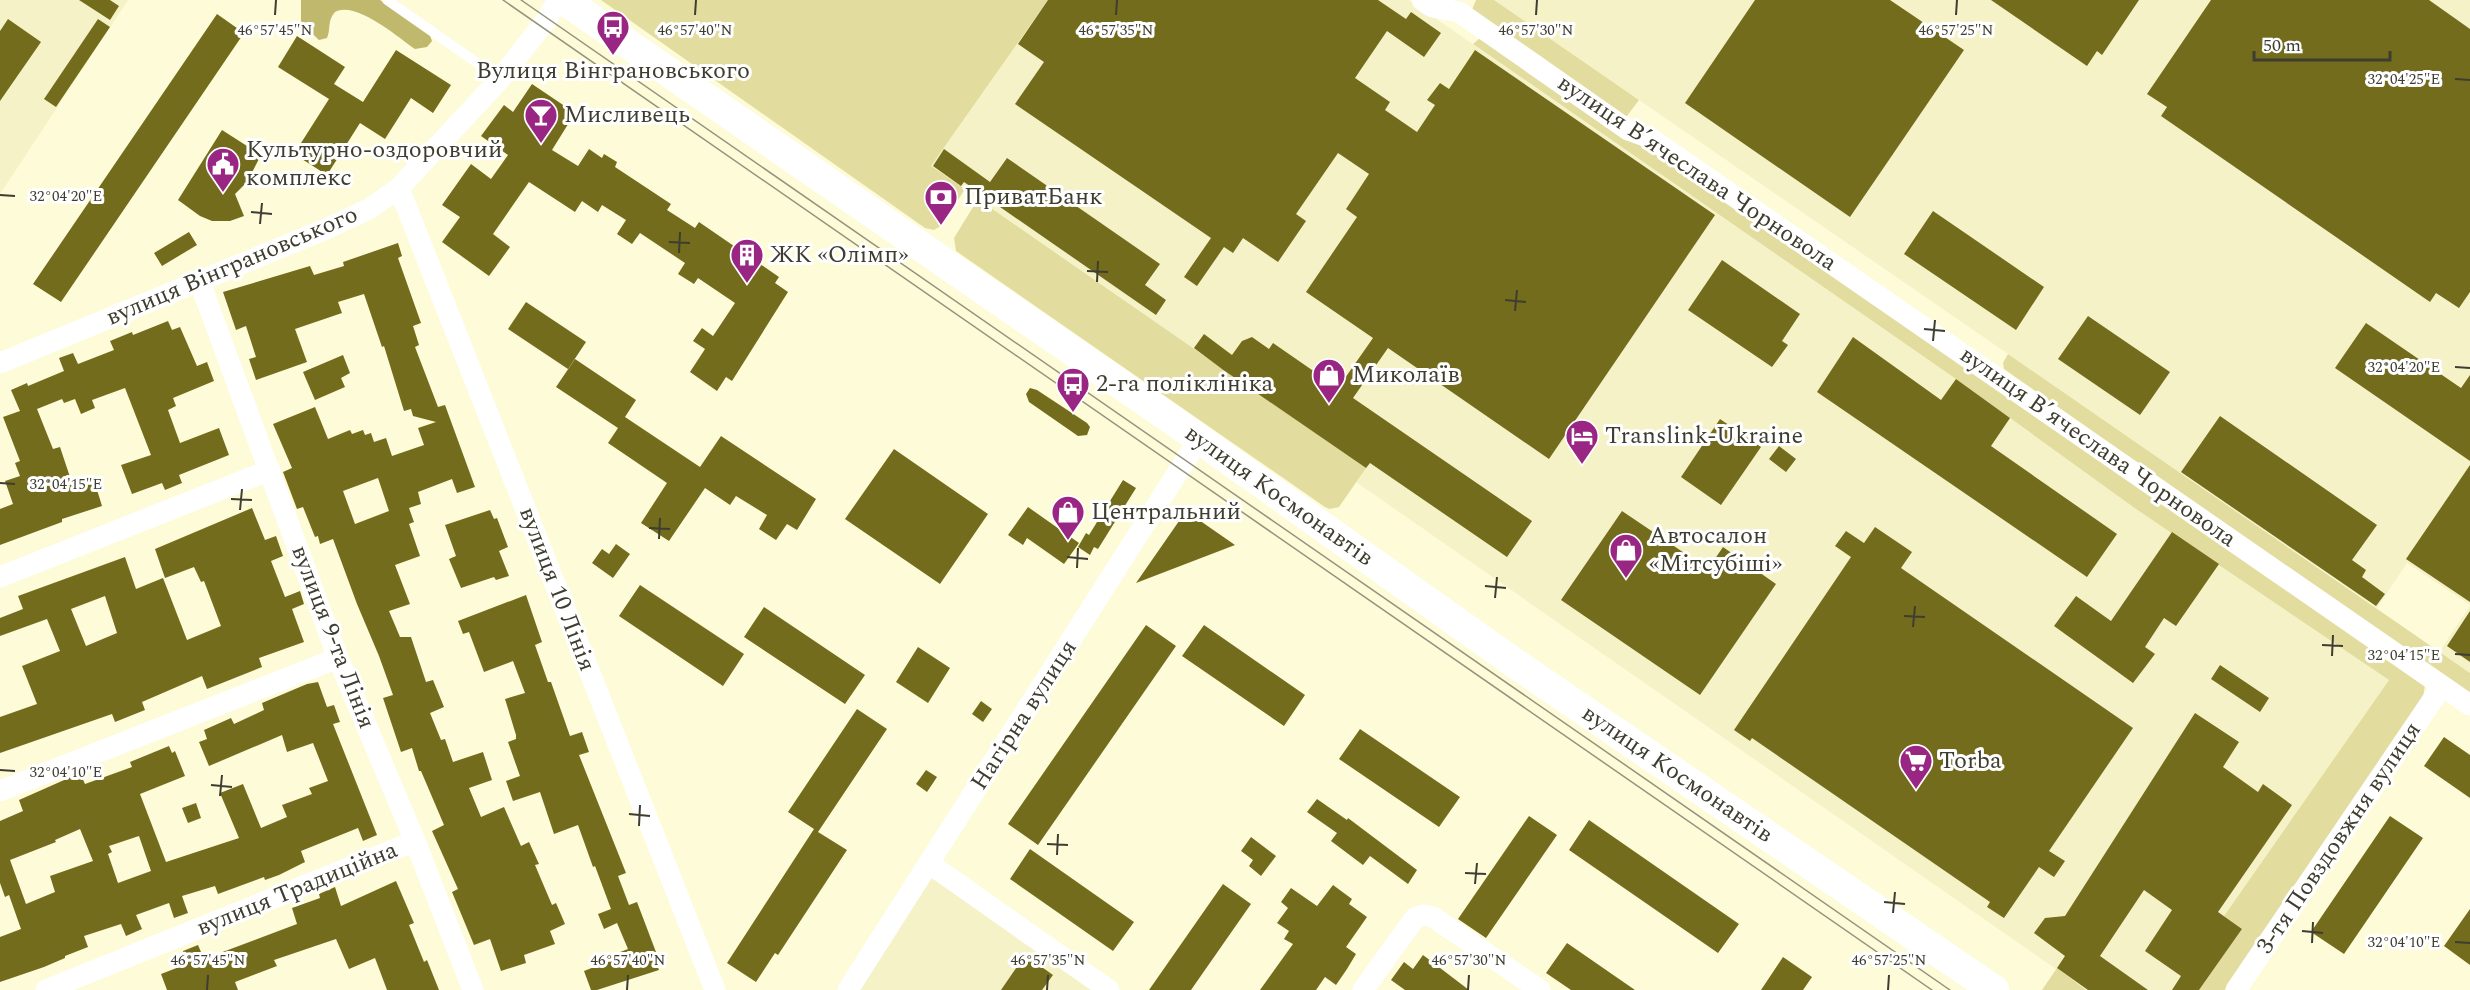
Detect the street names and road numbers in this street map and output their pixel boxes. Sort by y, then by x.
street label: вулиця Вʼячеслава Чорновола [1550,66,1844,281]
street label: вулиця Вінграновського [101,197,363,335]
street label: вулиця Вʼячеслава Чорновола [1952,337,2244,557]
street label: вулиця Космонавтів [1177,416,1381,575]
street label: вулиця 10 Лінія [509,502,605,676]
street label: вулиця 9-та Лінія [281,540,385,734]
street label: Нагірна вулиця [962,633,1086,797]
street label: вулиця Космонавтів [1574,696,1780,852]
street label: 3-тя Повздовжня вулиця [2248,715,2430,961]
street label: вулиця Традиційна [191,832,403,946]

